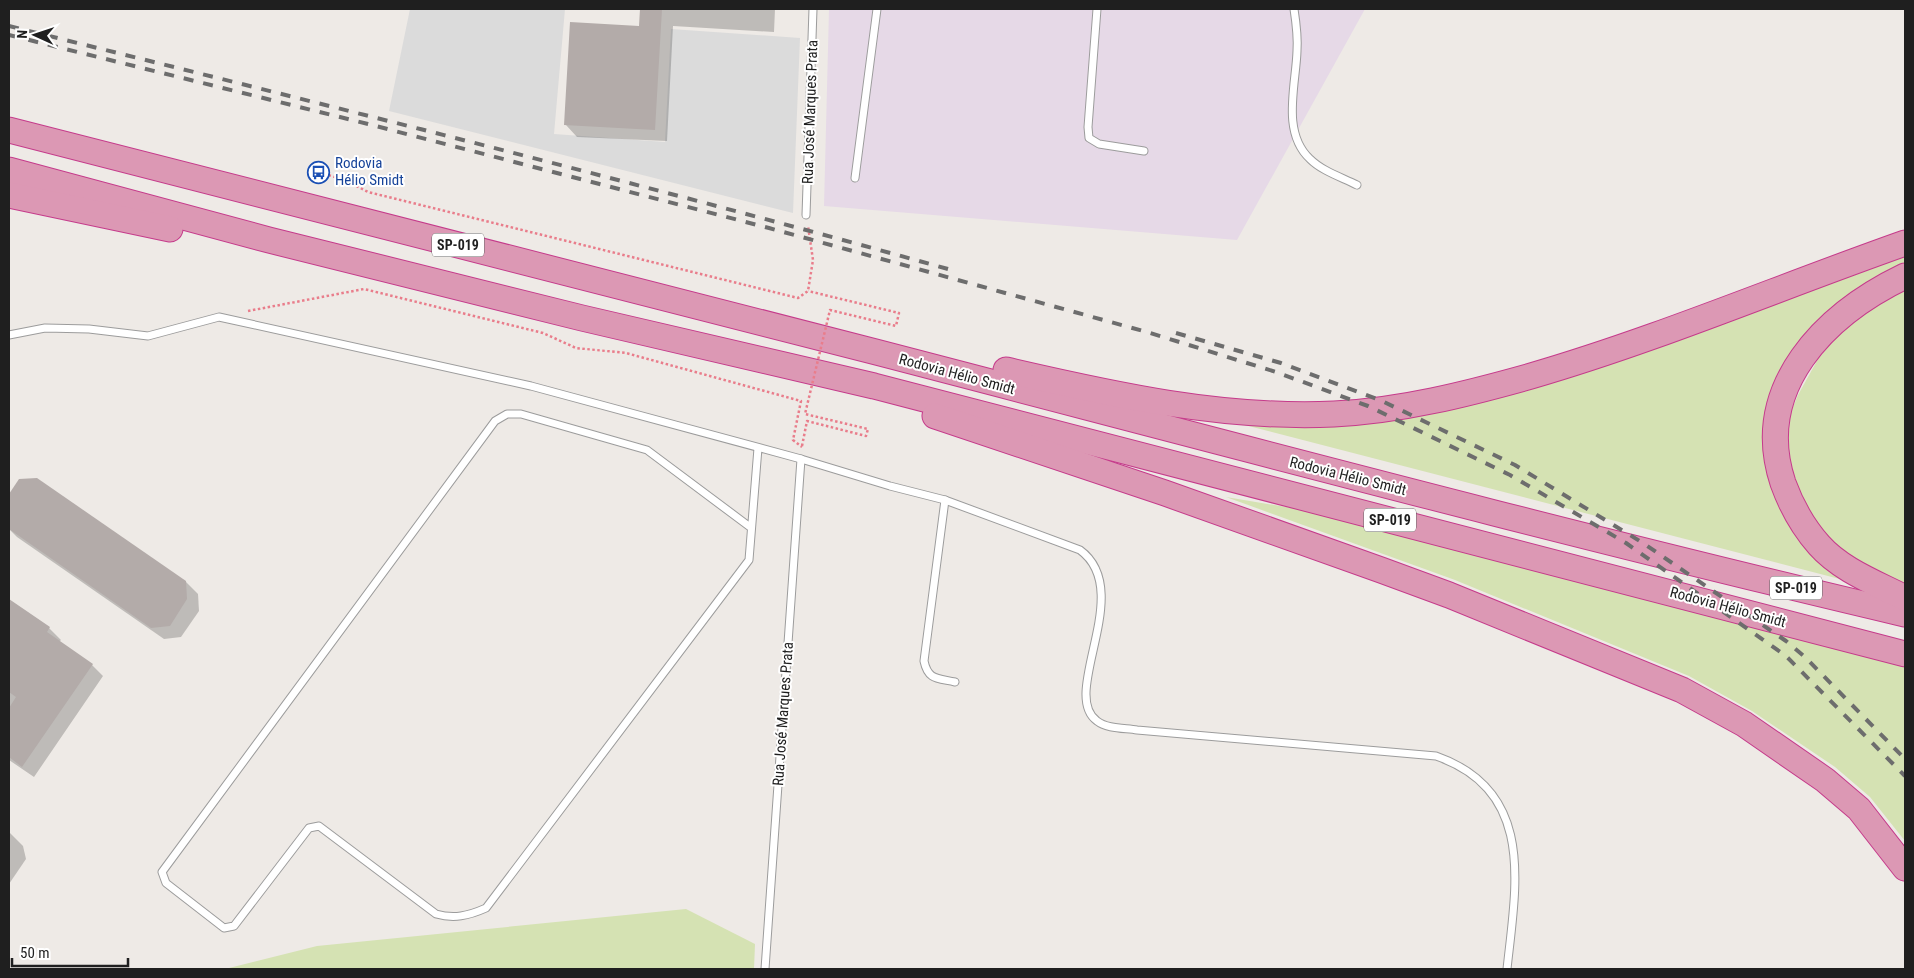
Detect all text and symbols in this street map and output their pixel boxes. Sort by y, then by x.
north arrow [10,10,60,60]
text: N [14,30,30,39]
street label: Rua José Marques Prata [798,40,822,184]
place label: Rodovia Hélio Smidt [335,154,404,189]
bus stop icon: Rodovia Hélio Smidt [307,160,331,184]
road number: SP-019 [432,234,484,256]
street label: Rodovia Hélio Smidt [897,350,1017,398]
street label: Rodovia Hélio Smidt [1288,453,1408,499]
road number: SP-019 [1364,508,1416,532]
road number: SP-019 [1770,576,1822,600]
street label: Rodovia Hélio Smidt [1668,583,1788,631]
street label: Rua José Marques Prata [769,641,797,787]
scale bar [12,936,129,968]
text: 50 m [20,944,50,962]

